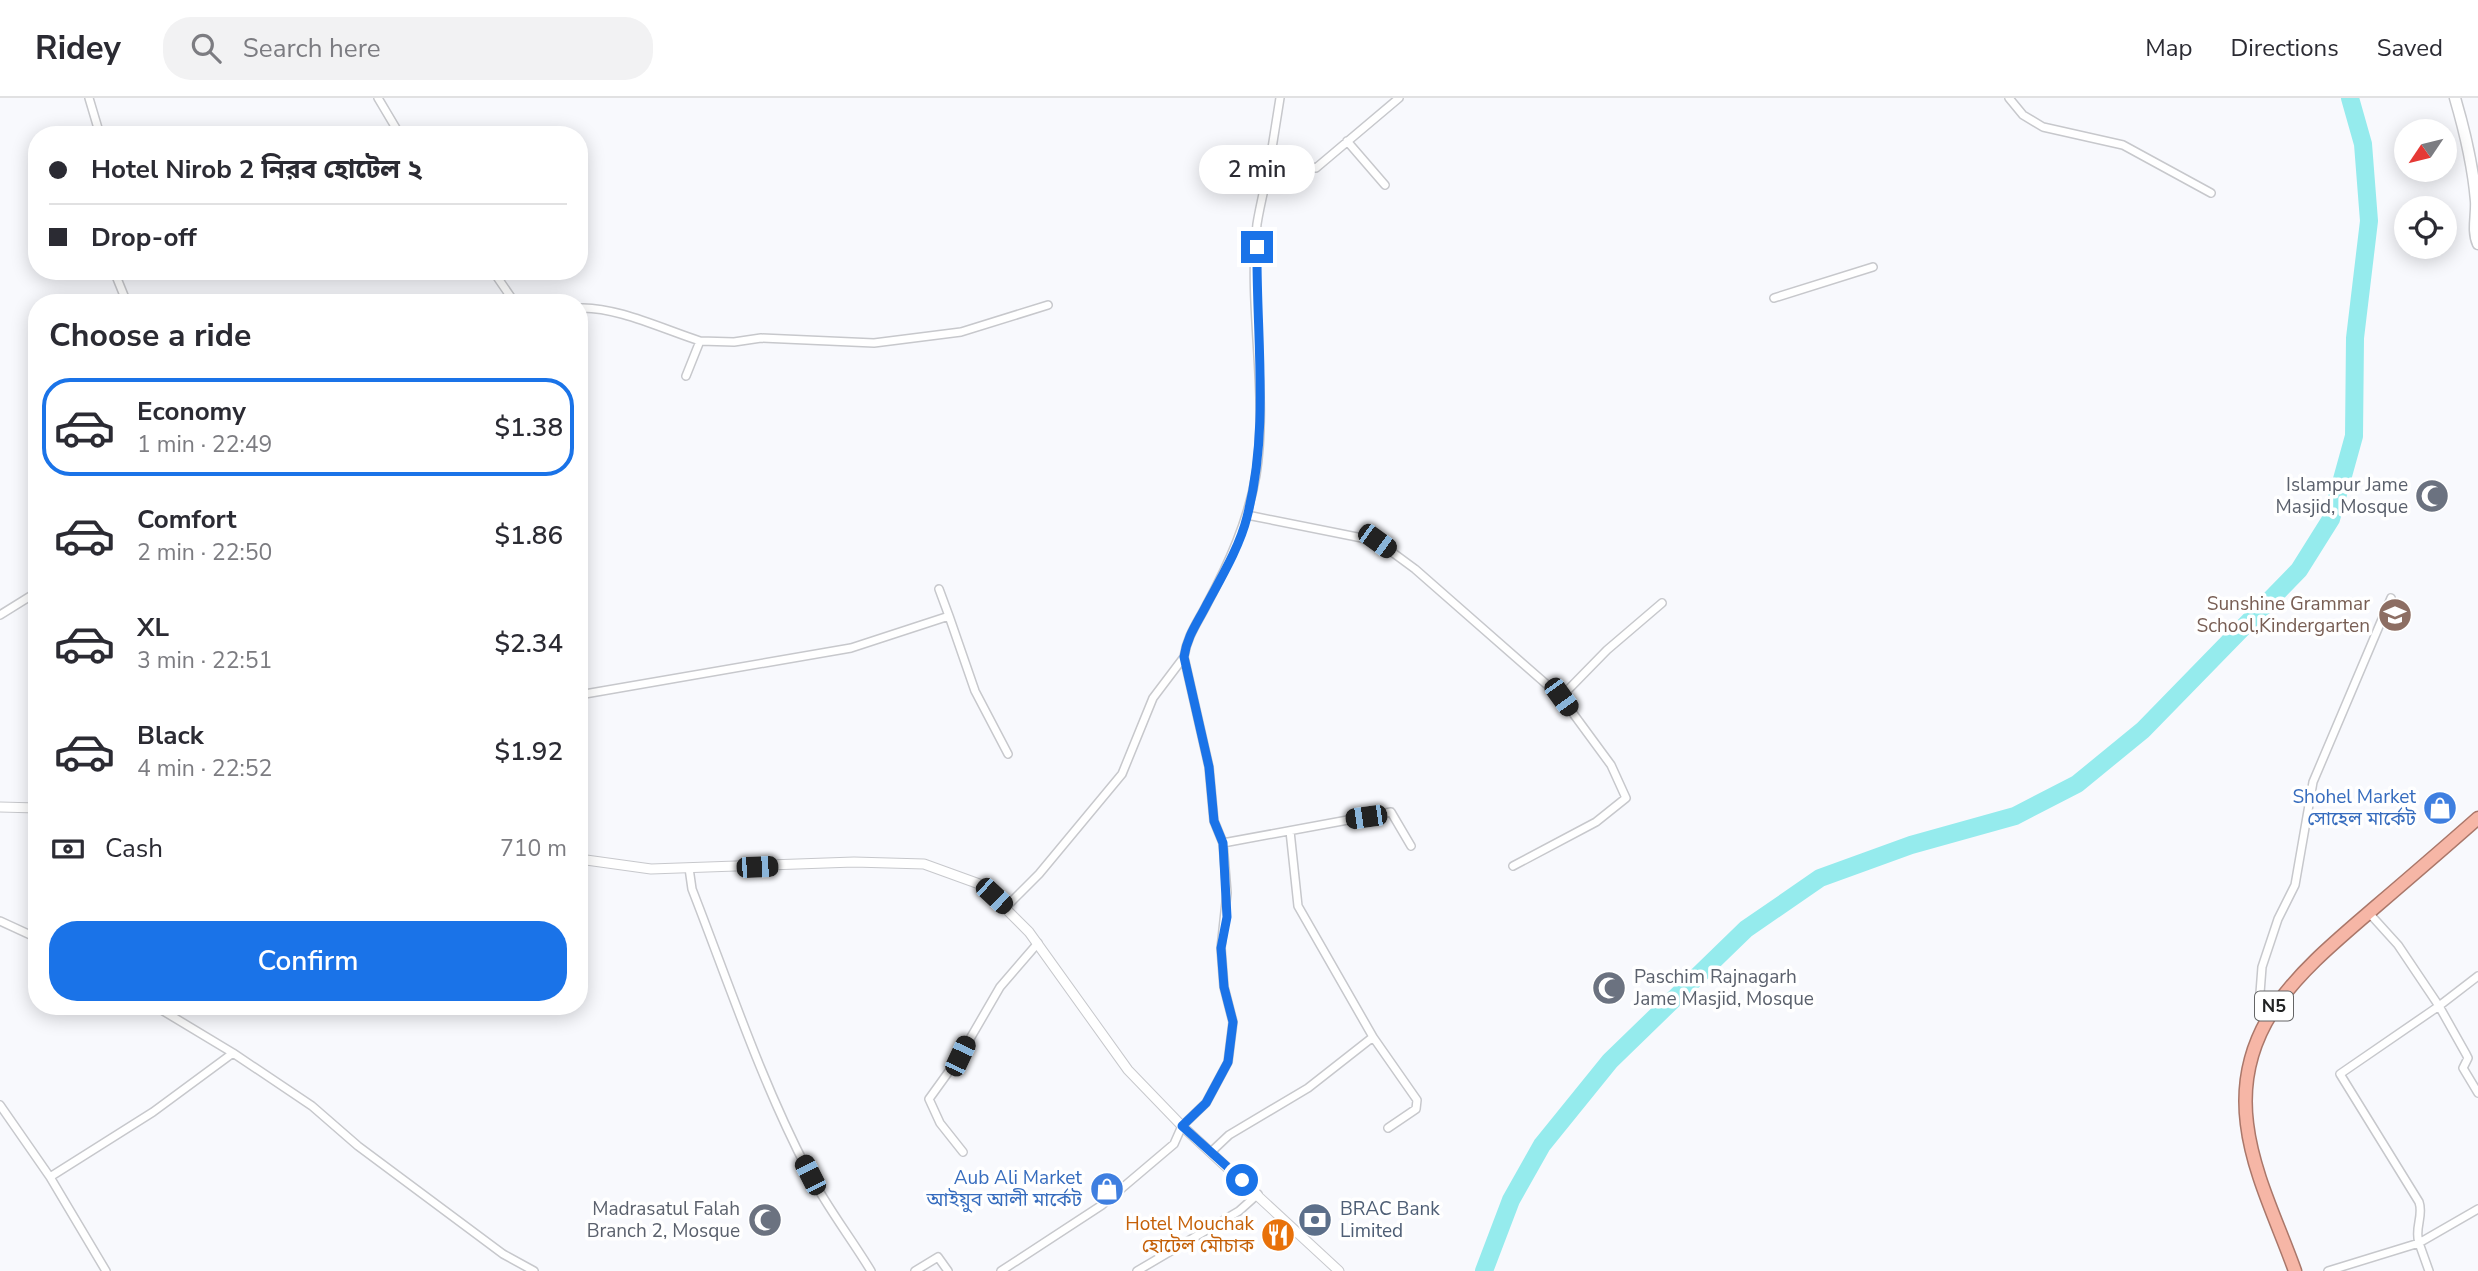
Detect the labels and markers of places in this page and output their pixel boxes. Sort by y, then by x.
place label: Islampur Jame Masjid, Mosque [2276,472,2408,520]
mosque icon: Islampur Jame Masjid, Mosque [2413,477,2451,515]
place label: Sunshine Grammar School,Kindergarten [2197,591,2370,639]
school or university icon: Sunshine Grammar School,Kindergarten [2376,596,2414,634]
place label: Shohel Market সোহেল মার্কেট [2292,784,2417,832]
shop icon: Shohel Market সোহেল মার্কেট [2421,789,2459,827]
place label: Paschim Rajnagarh Jame Masjid, Mosque [1633,964,1814,1012]
mosque icon: Paschim Rajnagarh Jame Masjid, Mosque [1590,969,1628,1007]
place label: Aub Ali Market আইয়ুব আলী মার্কেট [926,1165,1083,1213]
shop icon: Aub Ali Market আইয়ুব আলী মার্কেট [1088,1170,1126,1208]
place label: Madrasatul Falah Branch 2, Mosque [587,1196,740,1244]
place label: BRAC Bank Limited [1340,1196,1440,1244]
mosque icon: Madrasatul Falah Branch 2, Mosque [746,1201,784,1239]
bank icon: BRAC Bank Limited [1296,1201,1334,1239]
place label: Hotel Mouchak হোটেল মৌচাক [1125,1211,1255,1259]
restaurant icon: Hotel Mouchak হোটেল মৌচাক [1259,1216,1297,1254]

